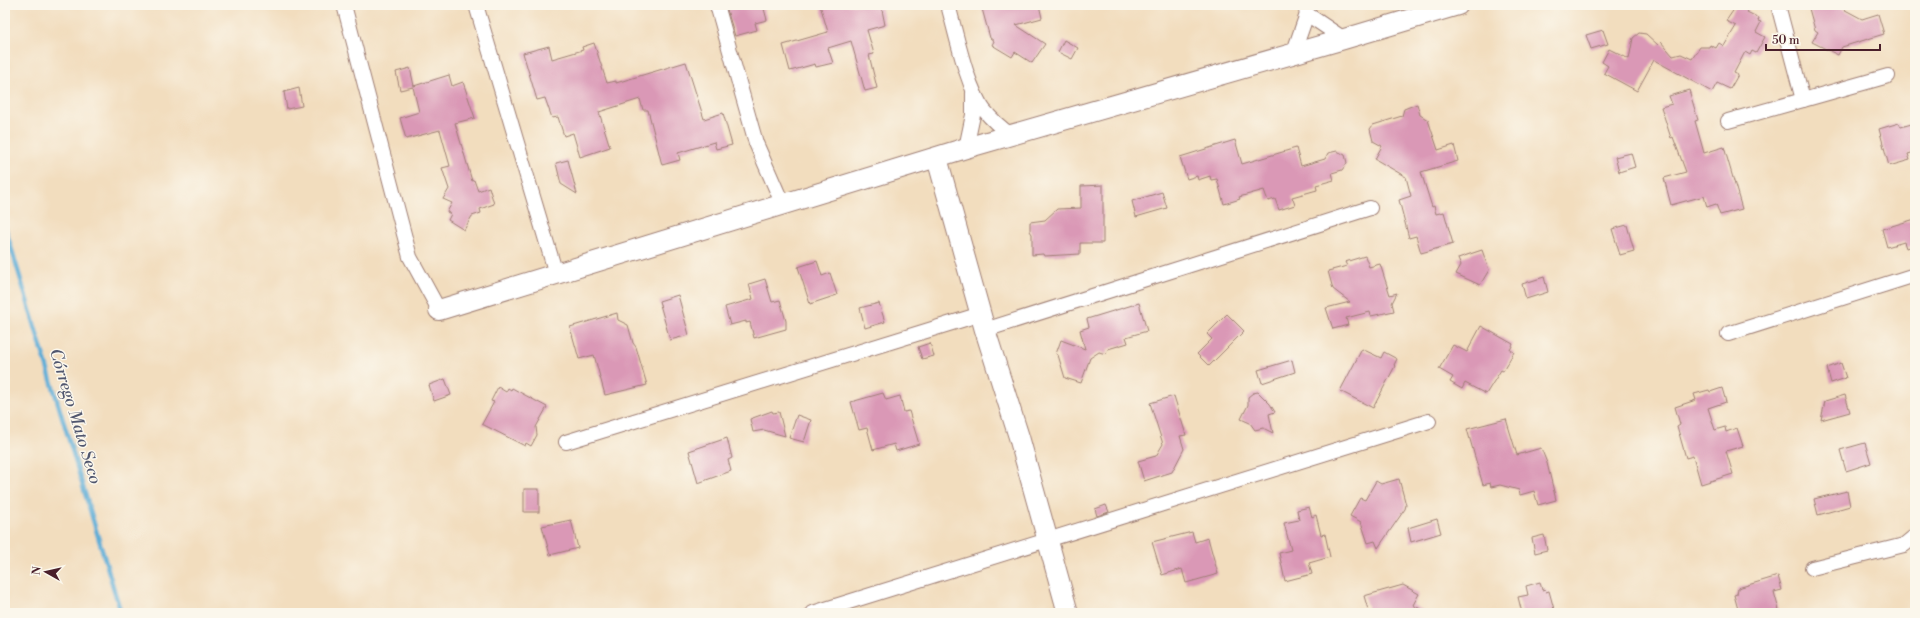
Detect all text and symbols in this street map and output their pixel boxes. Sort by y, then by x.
scale bar [1766,26,1880,52]
text: 50 m [1772,33,1800,48]
water label: Córrego Mato Seco [44,346,106,487]
north arrow [26,552,66,592]
text: N [30,565,45,576]

